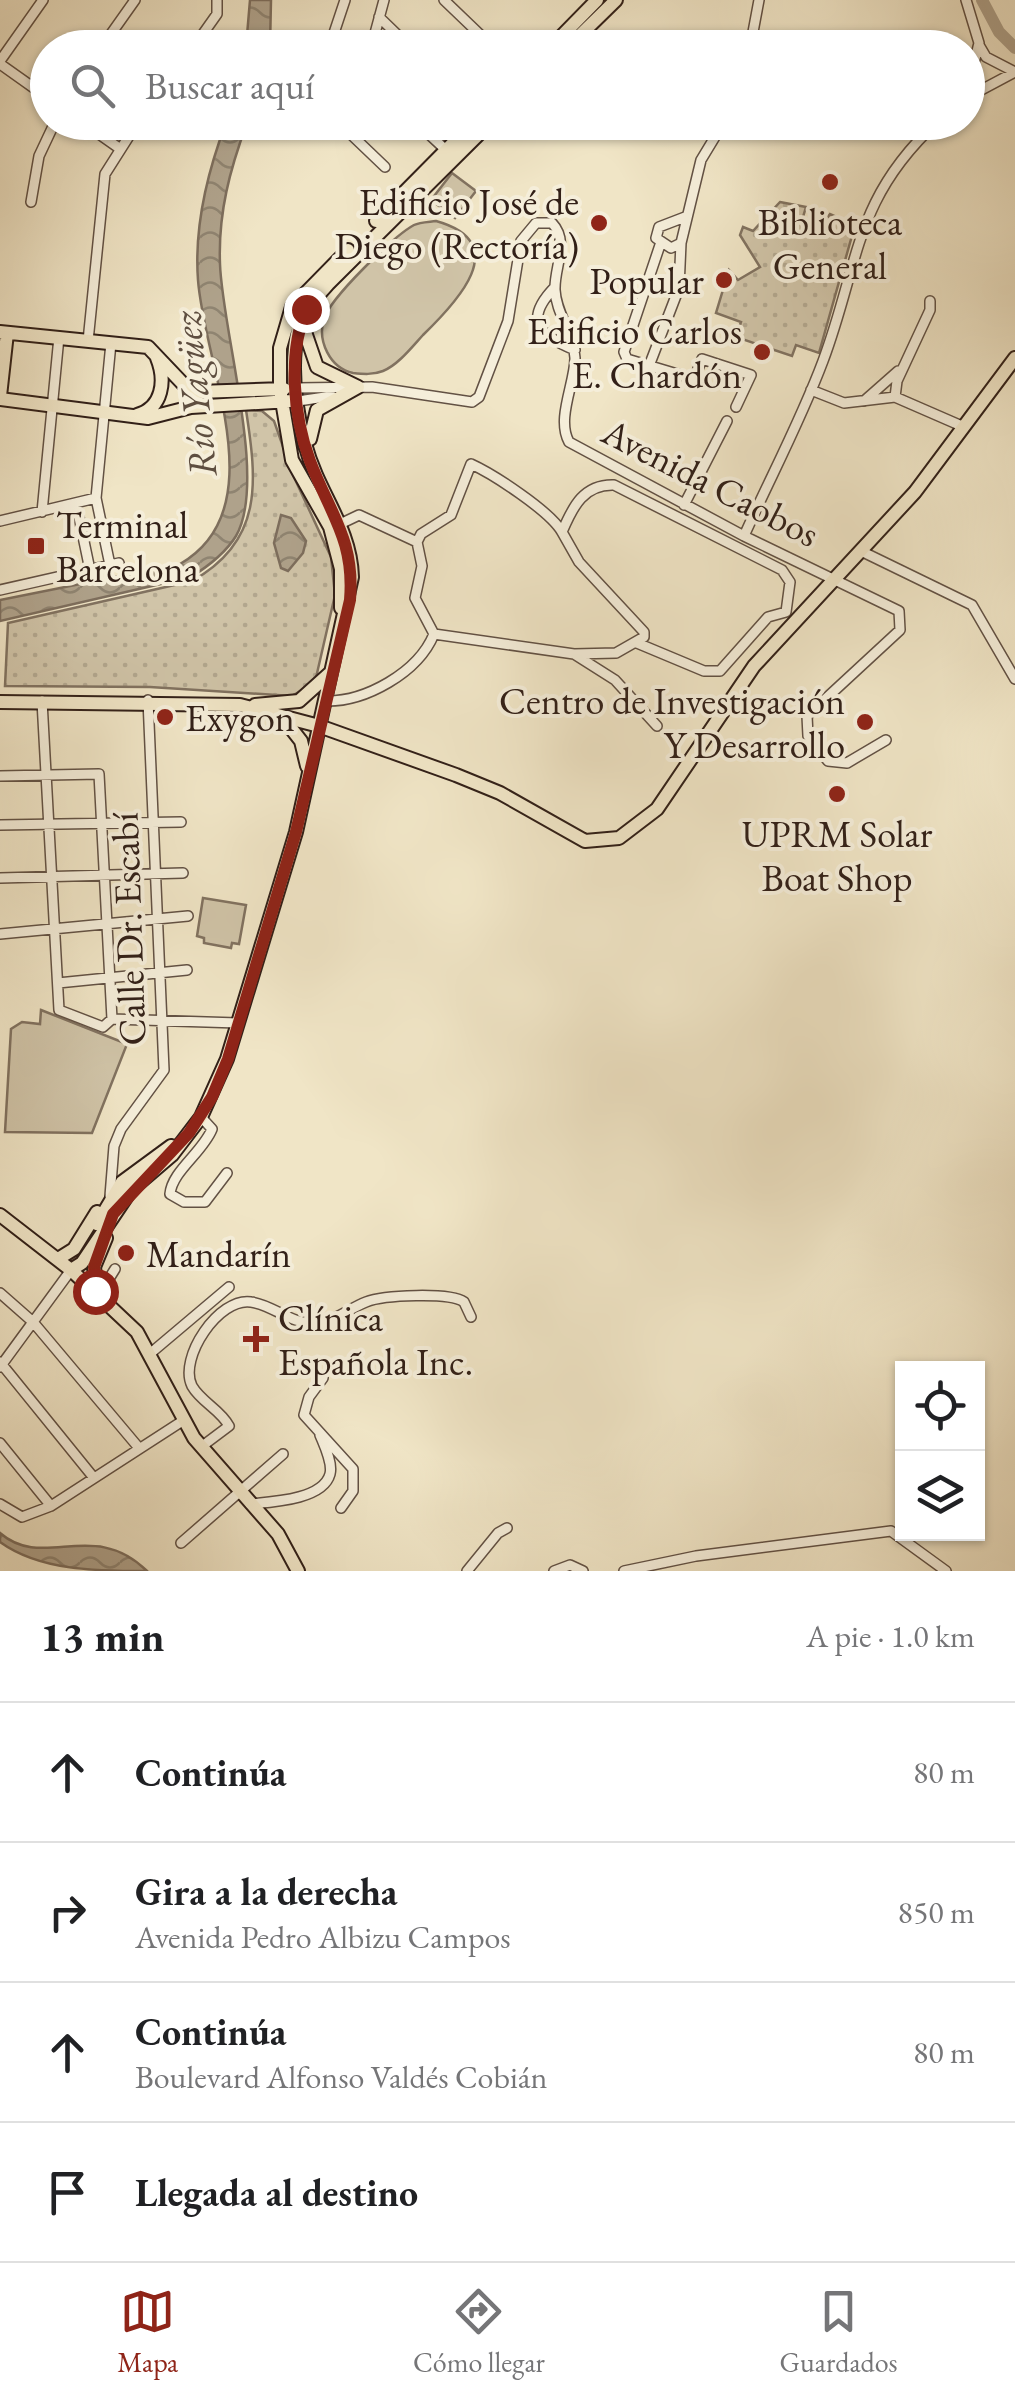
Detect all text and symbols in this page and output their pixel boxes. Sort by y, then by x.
search box [30,30,985,140]
icon: search [65,58,120,113]
text: Buscar aquí [145,61,314,110]
marker: Biblioteca General [819,171,841,193]
place label: Edificio José de Diego (Rectoría) [334,177,579,270]
place label: Biblioteca General [758,197,903,290]
marker: Edificio José de Diego (Rectoría) [588,212,610,234]
place label: Popular [589,256,704,305]
marker: Popular [713,269,735,291]
route end [284,287,330,333]
place label: Edificio Carlos E. Chardón [527,306,742,399]
water label: Río Yagüez [159,307,229,480]
marker: Edificio Carlos E. Chardón [751,341,773,363]
street label: Avenida Caobos [593,406,828,558]
place label: Terminal Barcelona [56,500,200,593]
marker: Terminal Barcelona [25,535,47,557]
place label: Centro de Investigación Y Desarrollo [499,676,845,769]
place label: Exygon [185,693,295,742]
marker: Exygon [154,706,176,728]
marker: Centro de Investigación Y Desarrollo [854,711,876,733]
marker: UPRM Solar Boat Shop [826,783,848,805]
place label: UPRM Solar Boat Shop [742,809,933,902]
street label: Calle Dr. Escabí [99,811,157,1046]
place label: Mandarín [146,1229,291,1278]
marker: Mandarín [115,1242,137,1264]
route start [73,1269,119,1315]
place label: Clínica Española Inc. [278,1293,473,1386]
marker: Clínica Española Inc. [243,1326,269,1352]
map controls [895,1361,985,1541]
button: locate [895,1361,985,1451]
button: layers [895,1451,985,1541]
text: 13 min [40,1609,164,1664]
text: A pie · 1.0 km [806,1615,975,1657]
icon: ahead [40,1745,95,1800]
text: Continúa [135,1748,287,1797]
text: 80 m [913,1751,975,1793]
text: Gira a la derecha [135,1867,398,1916]
icon: right [40,1885,95,1940]
text: 850 m [898,1891,975,1933]
text: Avenida Pedro Albizu Campos [135,1916,511,1958]
text: Continúa [135,2007,287,2056]
icon: ahead [40,2025,95,2080]
text: 80 m [913,2031,975,2073]
text: Boulevard Alfonso Valdés Cobián [135,2056,547,2098]
icon: arrive [40,2165,95,2220]
text: Llegada al destino [135,2168,418,2217]
tab: Mapa [117,2284,178,2380]
tab: Cómo llegar [413,2284,545,2380]
tab: Guardados [780,2284,898,2380]

